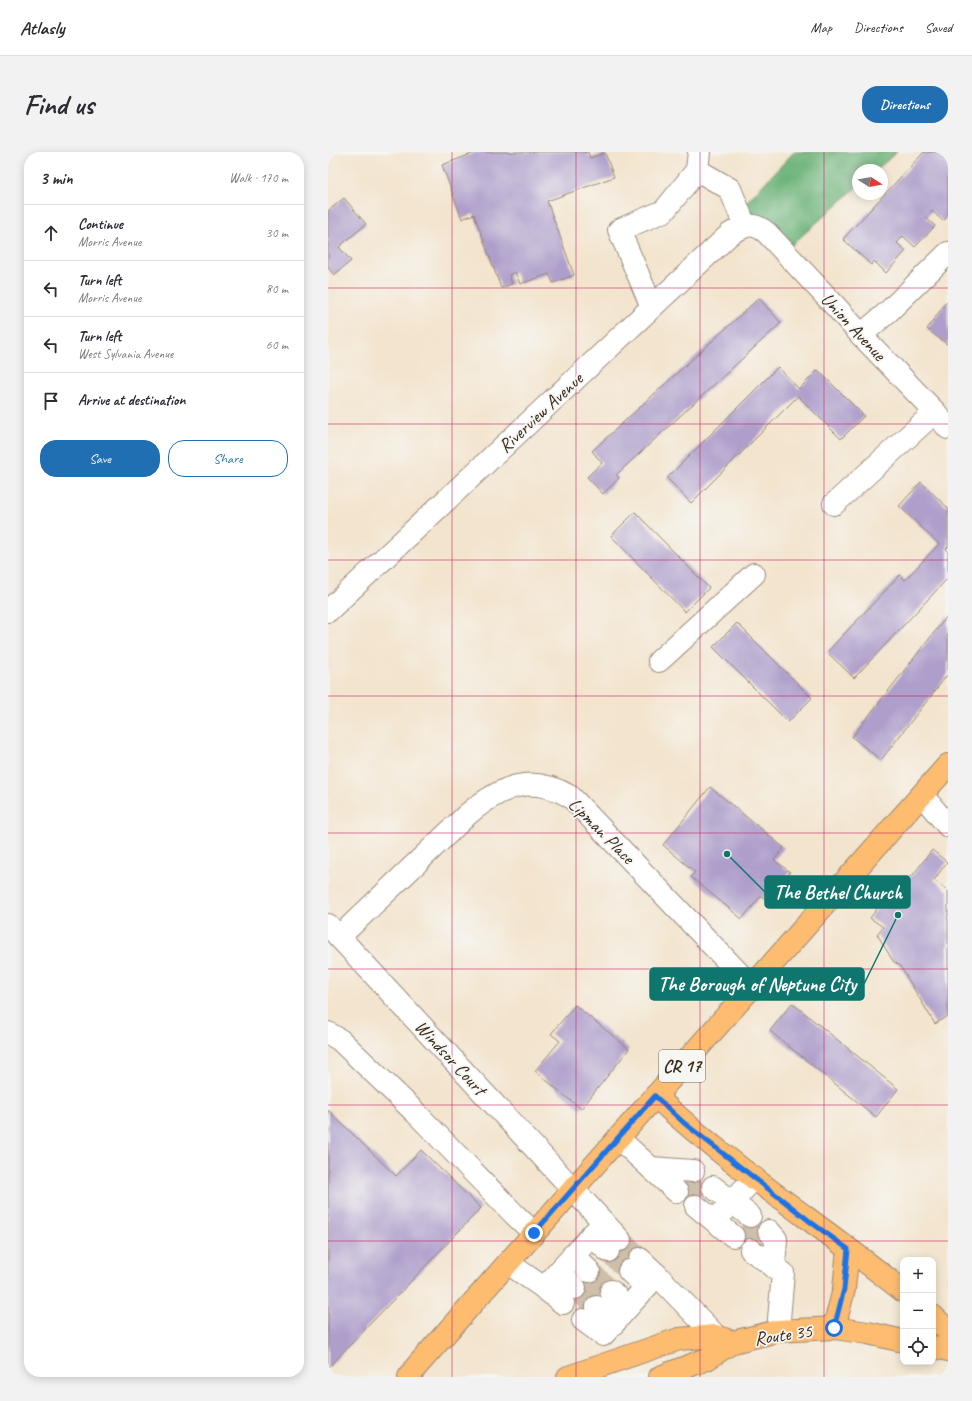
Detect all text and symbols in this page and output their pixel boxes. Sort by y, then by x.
text: Atlasly [20,16,64,40]
text: Map [811,19,832,36]
text: Directions [854,19,903,36]
text: Saved [925,19,952,36]
button: Directions [862,86,948,123]
text: Find us [24,87,94,122]
north arrow [852,164,888,200]
text: 3 min [40,168,73,189]
text: Walk · 170 m [229,170,288,186]
text: Continue [78,215,123,234]
icon: ahead [40,222,62,244]
text: 30 m [266,225,288,241]
text: Morris Avenue [78,234,141,250]
text: Turn left [78,271,121,290]
icon: left [40,278,62,300]
text: 80 m [266,281,288,297]
street label: Union Avenue [816,288,892,367]
text: Morris Avenue [78,290,141,306]
text: Turn left [78,327,121,346]
icon: left [40,334,62,356]
text: 60 m [266,337,288,353]
text: West Sylvania Avenue [78,346,173,362]
street label: Riverview Avenue [493,366,589,458]
icon: arrive [40,390,62,412]
text: Arrive at destination [78,391,185,410]
button: Save [40,440,160,477]
button: Share [168,440,288,477]
street label: Lipman Place [563,792,641,870]
callout: The Bethel Church [765,876,910,908]
text: The Bethel Church [774,880,903,905]
callout: The Borough of Neptune City [650,968,864,1000]
text: The Borough of Neptune City [658,972,858,997]
street label: Windsor Court [409,1015,493,1102]
road number: CR 17 [659,1050,705,1082]
route end [525,1224,543,1242]
map controls [900,1257,936,1365]
button: + [900,1257,936,1293]
button: − [900,1293,936,1329]
street label: Route 35 [753,1319,815,1351]
route start [825,1319,843,1337]
button: locate [900,1329,936,1365]

